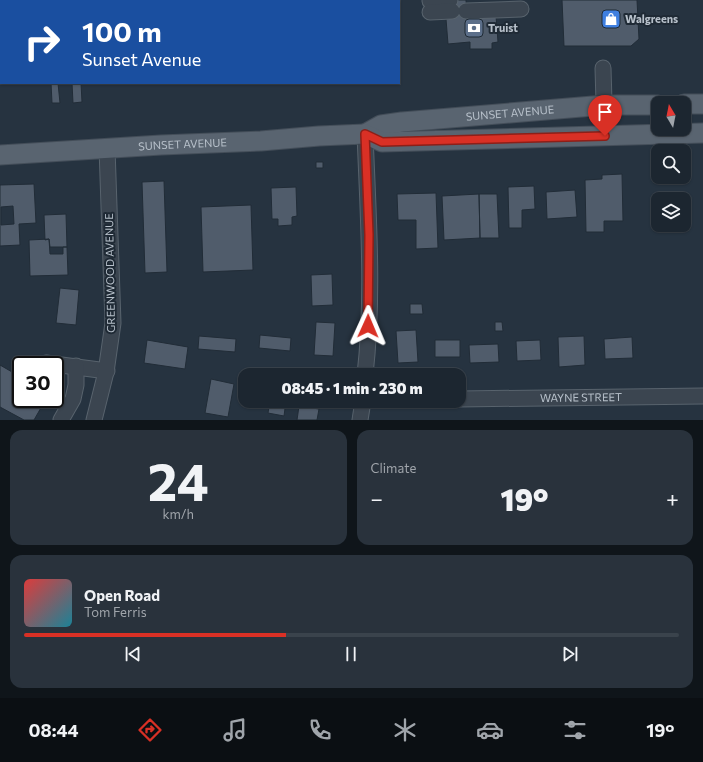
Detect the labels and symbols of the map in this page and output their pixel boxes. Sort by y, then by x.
shop icon: Walgreens [600,8,622,30]
place label: Walgreens [625,12,678,25]
bank icon: Truist [463,17,485,39]
place label: Truist [488,21,518,34]
pin [588,95,622,136]
north arrow [651,96,691,136]
street label: SUNSET AVENUE [465,102,555,123]
street label: SUNSET AVENUE [138,135,227,152]
street label: GREENWOOD AVENUE [102,213,117,333]
position arrow [347,305,389,347]
speed limit sign: 30 [12,356,64,408]
street label: WAYNE STREET [540,390,622,404]

